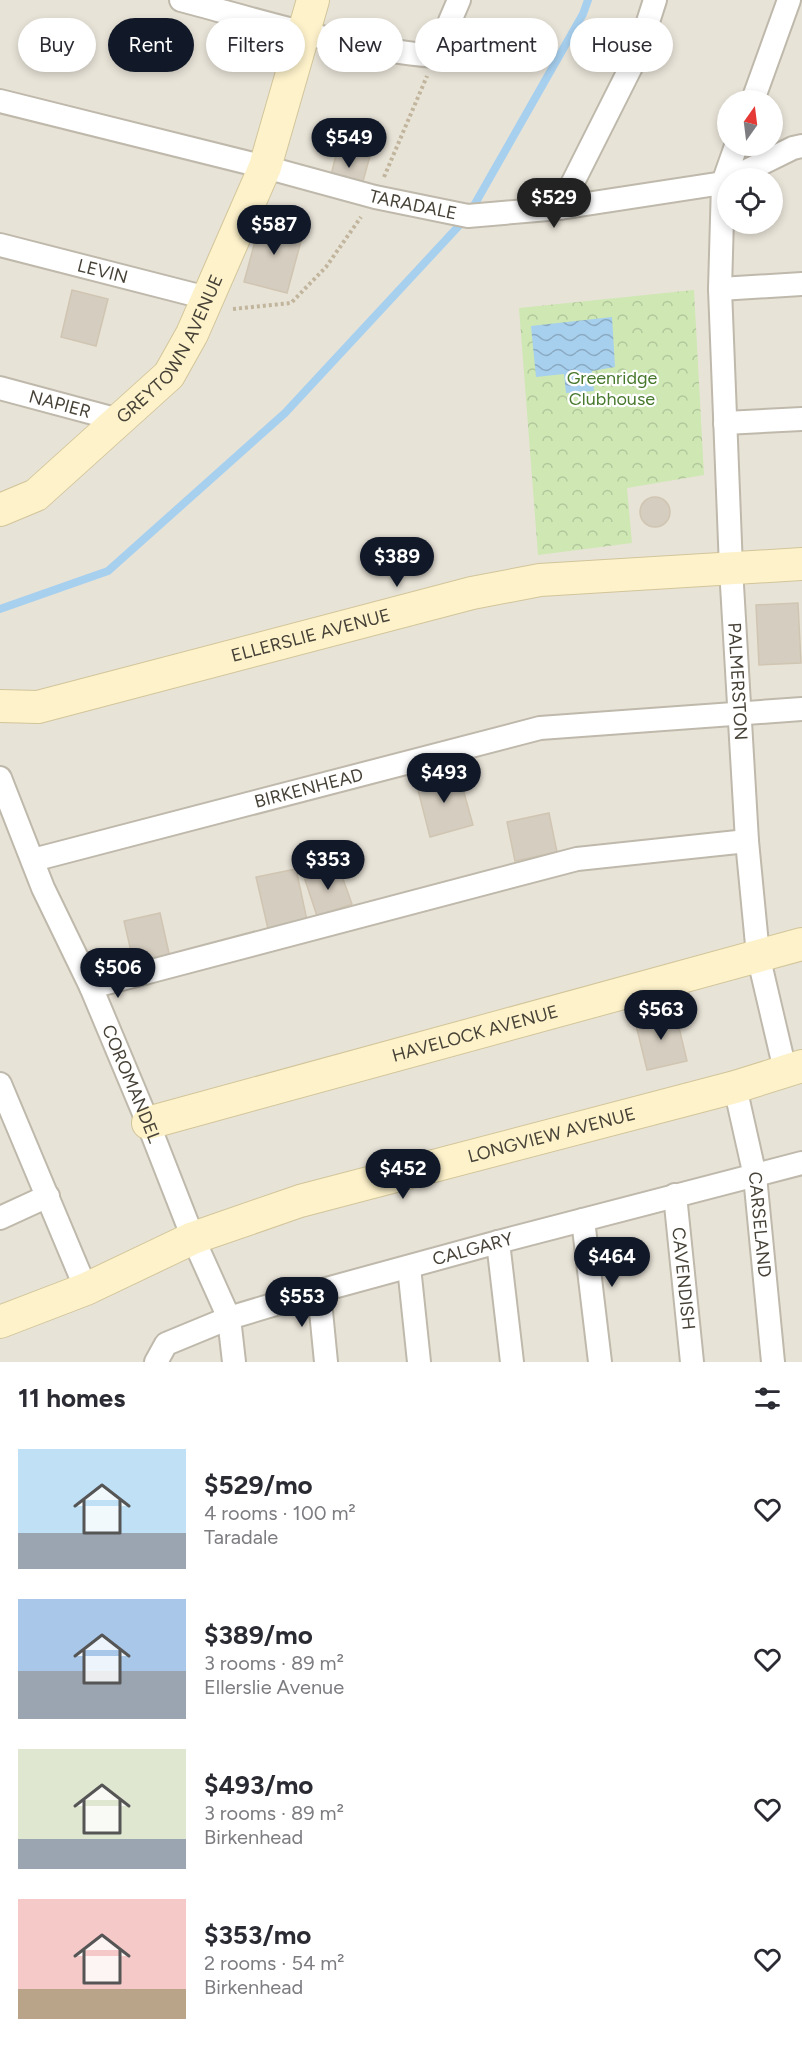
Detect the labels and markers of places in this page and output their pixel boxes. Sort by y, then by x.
pin: $549 [313,118,385,169]
pin: $529 [518,178,590,229]
pin: $587 [238,205,310,256]
pin: $389 [361,537,433,588]
pin: $493 [408,753,480,804]
pin: $353 [292,840,364,891]
pin: $506 [82,948,154,999]
pin: $563 [625,990,697,1041]
pin: $452 [367,1149,439,1200]
pin: $464 [576,1237,648,1288]
pin: $553 [266,1277,338,1328]

